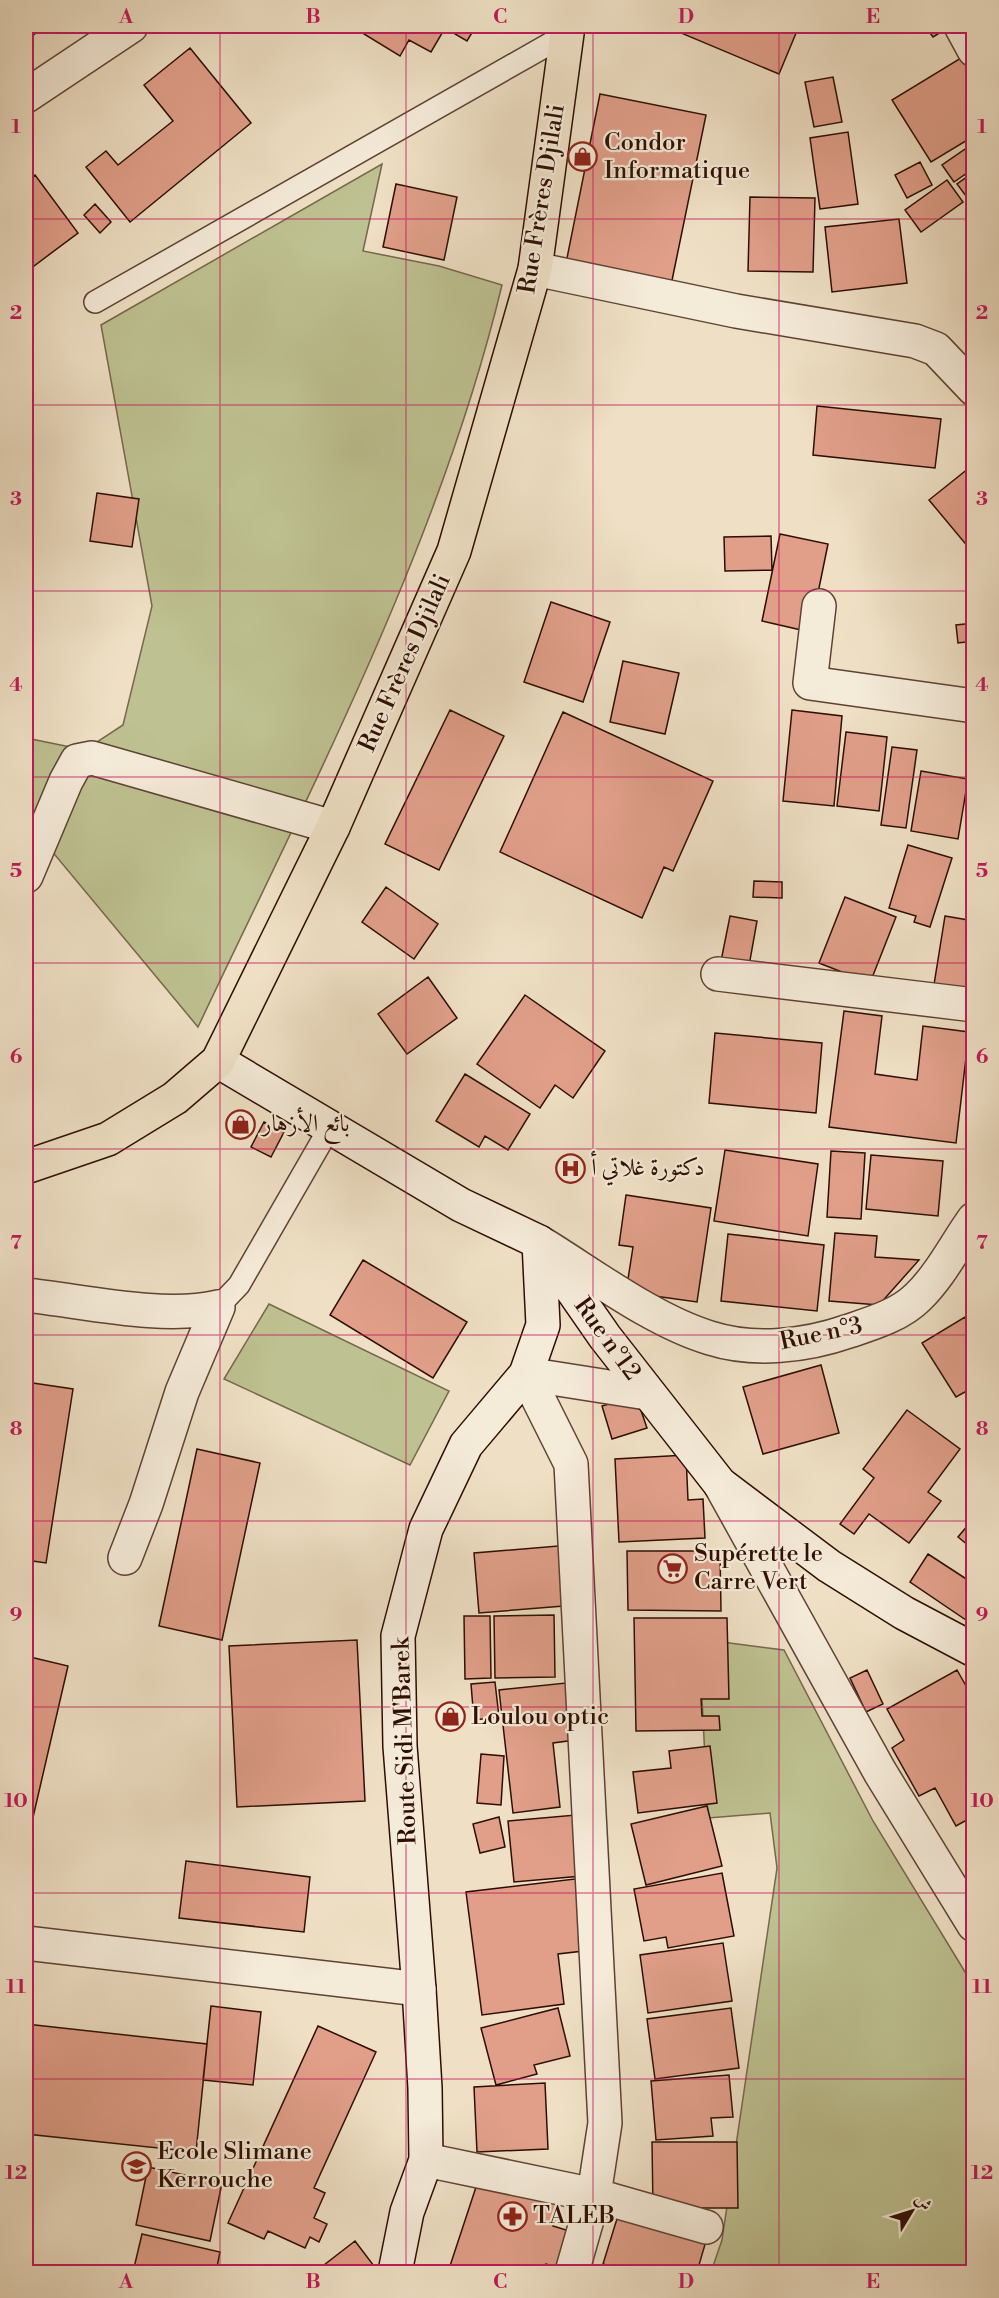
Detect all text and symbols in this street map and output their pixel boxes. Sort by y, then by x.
text: A [118,5,134,30]
text: B [305,5,321,30]
text: C [493,5,507,30]
text: D [678,5,694,30]
text: E [866,5,880,30]
street label: Rue Frères Djilali [512,102,572,296]
text: 1 [11,115,21,140]
text: 1 [977,115,987,140]
place label: Condor Informatique [604,128,750,186]
shop icon: Condor Informatique [567,141,599,173]
text: 2 [10,301,22,326]
text: 2 [976,301,988,326]
text: 3 [10,487,22,512]
text: 3 [976,487,988,512]
street label: Rue Frères Djilali [352,569,458,757]
text: 4 [9,673,23,698]
text: 4 [975,673,989,698]
text: 5 [10,859,22,884]
text: 5 [976,859,988,884]
text: 6 [10,1045,23,1070]
text: 6 [976,1045,989,1070]
place label: بائع الأزهار [260,1107,350,1145]
shop icon: بائع الأزهار [225,1108,257,1140]
place label: دكتورة غلاتي أ [591,1150,705,1186]
hospital icon: دكتورة غلاتي أ [554,1152,586,1184]
text: 7 [10,1231,22,1256]
text: 7 [976,1231,988,1256]
street label: Rue n°12 [567,1292,647,1386]
street label: Rue n°3 [777,1311,865,1357]
text: 8 [10,1417,23,1442]
text: 8 [976,1417,989,1442]
place label: Supérette le Carre Vert [694,1539,823,1597]
supermarket icon: Supérette le Carre Vert [657,1552,689,1584]
text: 9 [10,1603,22,1628]
text: 9 [976,1603,988,1628]
street label: Route Sidi M'Barek [386,1635,424,1845]
shop icon: Loulou optic [434,1701,466,1733]
place label: Loulou optic [471,1702,609,1732]
text: 10 [4,1789,28,1814]
text: 10 [970,1789,994,1814]
text: 11 [6,1975,26,2000]
text: 11 [972,1975,992,2000]
place label: Ecole Slimane Kerrouche [157,2137,312,2195]
school or university icon: Ecole Slimane Kerrouche [120,2150,152,2182]
text: 12 [5,2161,27,2186]
text: 12 [971,2161,993,2186]
north arrow [882,2181,942,2241]
text: ش [910,2190,936,2215]
pharmacy icon: TALEB [496,2200,528,2232]
place label: TALEB [533,2201,615,2231]
text: A [118,2270,134,2295]
text: B [305,2270,321,2295]
text: C [493,2270,507,2295]
text: D [678,2270,694,2295]
text: E [866,2270,880,2295]

